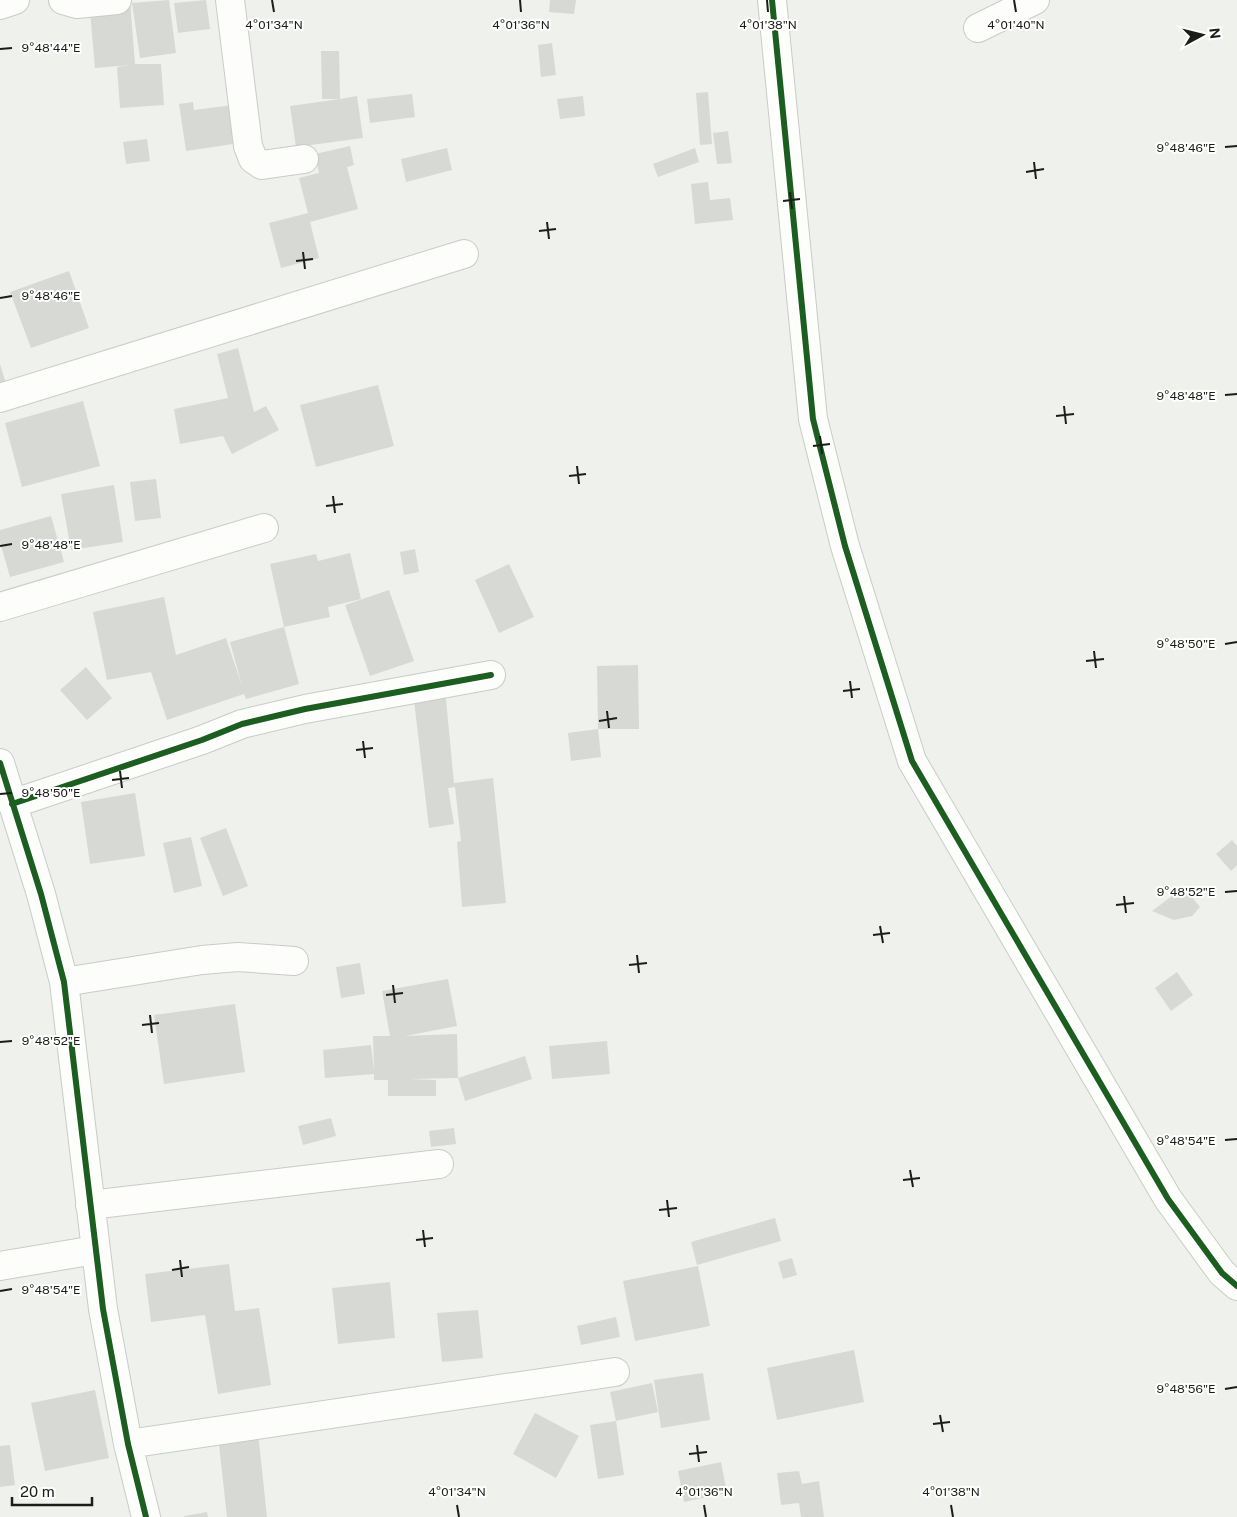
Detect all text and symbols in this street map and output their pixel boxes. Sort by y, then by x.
north arrow [1177,10,1227,60]
text: 4°01'34"N [245,18,303,32]
text: 4°01'36"N [492,18,550,32]
text: 4°01'38"N [739,18,797,32]
text: 4°01'40"N [987,18,1045,32]
text: N [1206,27,1224,40]
text: 9°48'44"E [22,41,80,55]
text: 9°48'46"E [1157,141,1215,155]
text: 9°48'46"E [22,289,80,303]
text: 9°48'48"E [1156,389,1216,403]
text: 9°48'48"E [21,538,81,552]
text: 9°48'50"E [1157,637,1215,651]
text: 9°48'50"E [22,786,80,800]
text: 9°48'52"E [1157,885,1215,899]
text: 9°48'52"E [22,1034,80,1048]
text: 9°48'54"E [1156,1134,1216,1148]
text: 9°48'54"E [21,1283,81,1297]
text: 9°48'56"E [1156,1382,1216,1396]
scale bar [12,1474,92,1506]
text: 20 m [20,1483,55,1500]
text: 4°01'34"N [428,1485,486,1499]
text: 4°01'36"N [675,1485,733,1499]
text: 4°01'38"N [922,1485,980,1499]

